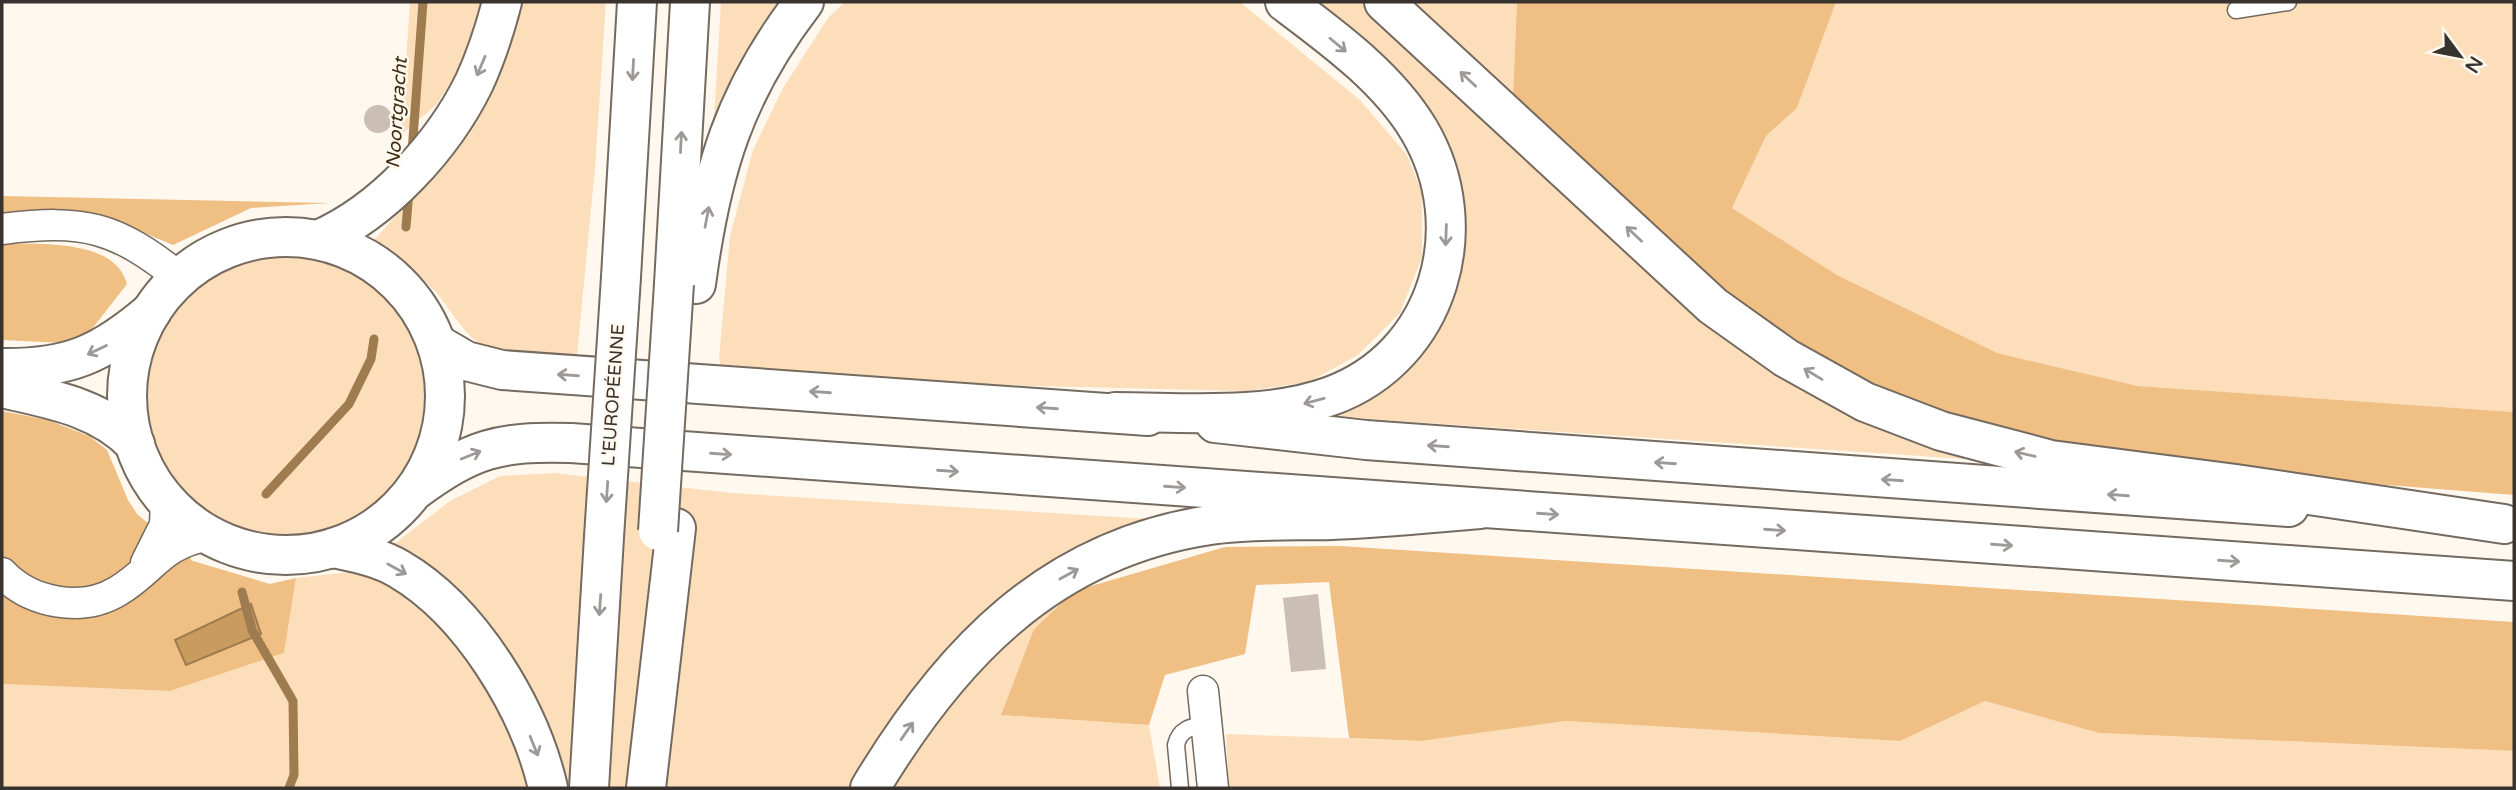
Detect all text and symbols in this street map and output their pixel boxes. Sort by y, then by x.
north arrow [2425,21,2495,91]
one-way arrow [1329,37,1347,53]
text: N [2460,52,2487,77]
water label: Noortgracht [382,54,412,169]
one-way arrow [474,55,487,77]
one-way arrow [626,58,639,81]
one-way arrow [1460,71,1477,88]
one-way arrow [674,131,687,154]
one-way arrow [701,206,714,229]
one-way arrow [1439,223,1452,246]
one-way arrow [1625,226,1643,242]
street label: L'EUROPÉENNE [597,323,629,467]
one-way arrow [87,344,108,357]
one-way arrow [1803,367,1823,381]
one-way arrow [557,369,580,382]
one-way arrow [809,385,831,398]
one-way arrow [1304,395,1326,408]
one-way arrow [1036,401,1058,414]
one-way arrow [1427,439,1450,452]
one-way arrow [2014,447,2037,460]
one-way arrow [460,448,482,461]
one-way arrow [709,448,732,461]
one-way arrow [1654,456,1676,469]
one-way arrow [936,465,959,478]
one-way arrow [1881,473,1903,486]
one-way arrow [601,480,614,503]
one-way arrow [1163,481,1186,494]
one-way arrow [2107,489,2130,502]
one-way arrow [1536,508,1559,521]
one-way arrow [1763,523,1786,536]
one-way arrow [1990,539,2013,552]
one-way arrow [2217,555,2240,568]
one-way arrow [387,562,407,576]
one-way arrow [1058,567,1079,580]
one-way arrow [593,594,606,616]
one-way arrow [900,722,914,741]
one-way arrow [529,734,542,756]

